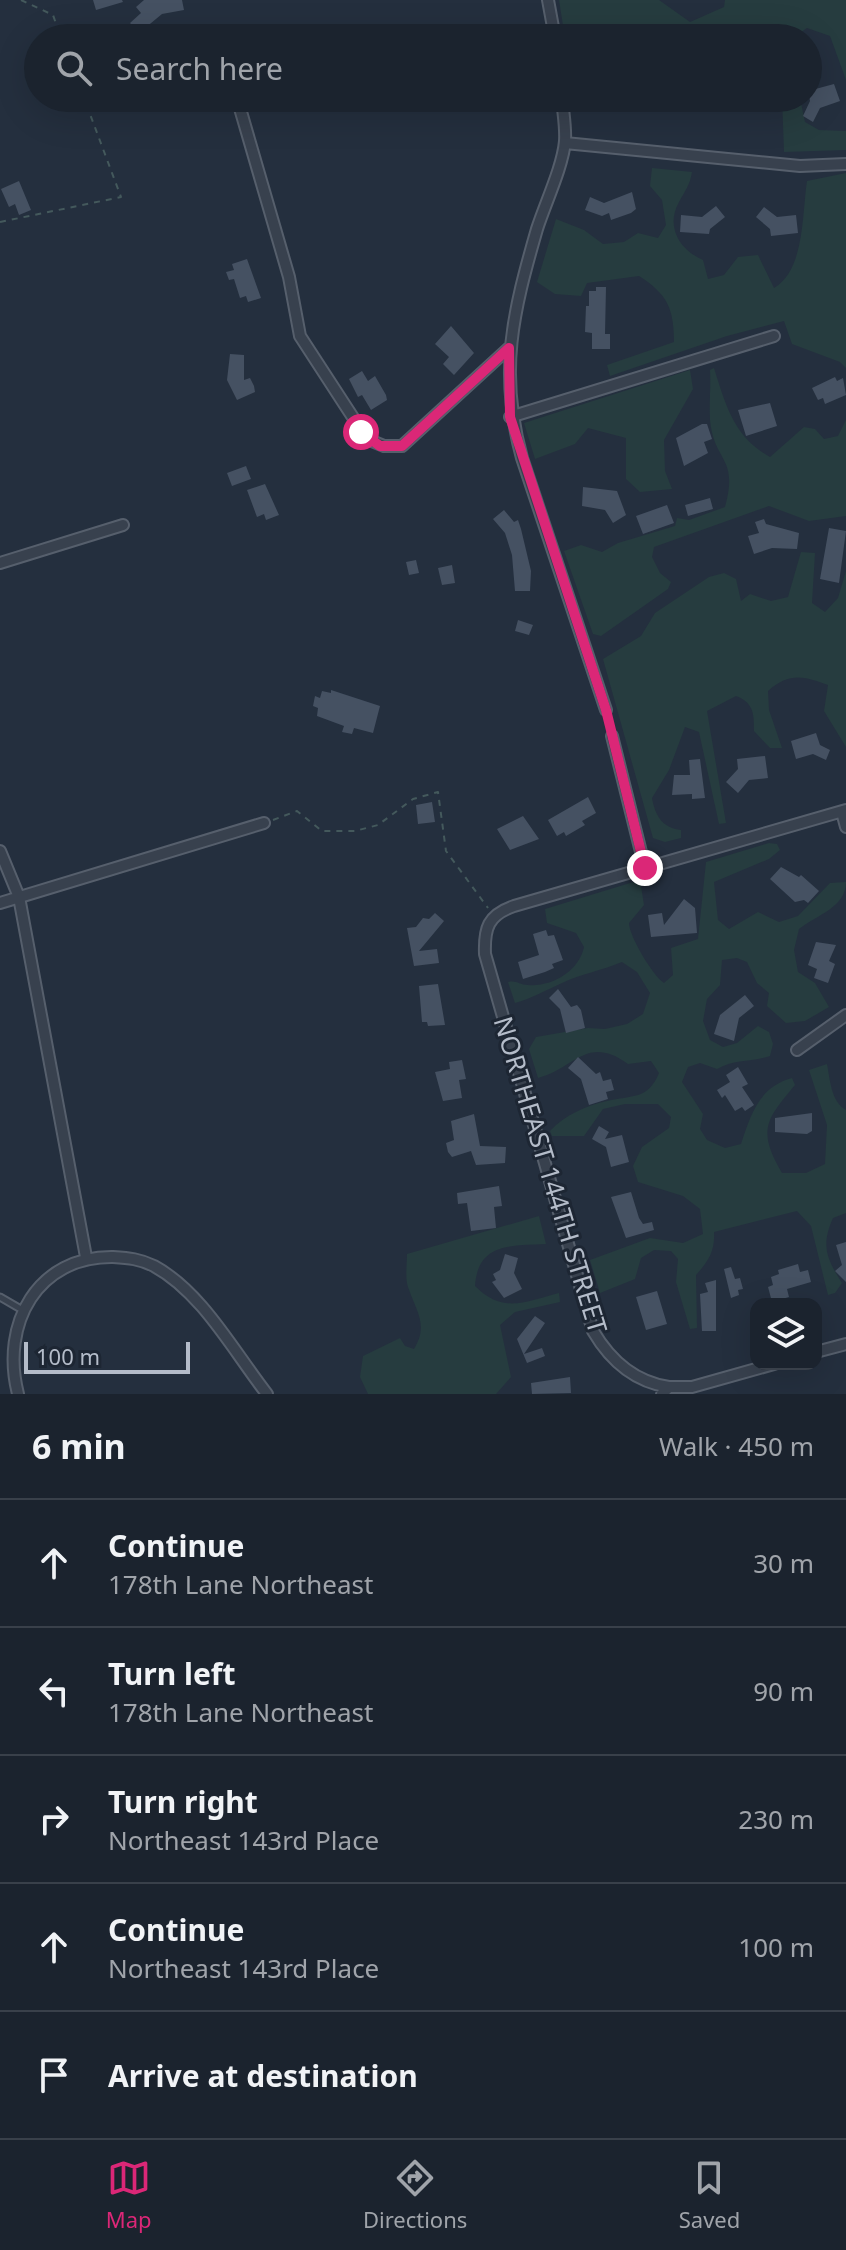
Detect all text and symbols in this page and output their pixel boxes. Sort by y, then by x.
search box [24,24,822,112]
icon: search [52,46,96,90]
text: Search here [116,48,283,89]
route start [343,414,379,450]
route end [627,850,663,886]
street label: NORTHEAST 144TH STREET [486,1012,617,1338]
map controls [750,1298,822,1370]
button: layers [750,1298,822,1370]
scale bar [24,1338,190,1374]
text: 100 m [36,1341,100,1371]
text: 6 min [32,1423,126,1469]
text: Walk · 450 m [659,1428,814,1464]
text: Continue [108,1525,244,1566]
icon: ahead [32,1541,76,1585]
text: 30 m [753,1545,814,1581]
text: 178th Lane Northeast [108,1566,373,1602]
text: Turn left [108,1653,236,1694]
icon: left [32,1669,76,1713]
text: 90 m [753,1673,814,1709]
text: 178th Lane Northeast [108,1694,373,1730]
text: Turn right [108,1781,258,1822]
icon: right [32,1797,76,1841]
text: 230 m [738,1801,814,1837]
text: Northeast 143rd Place [108,1822,379,1858]
text: Continue [108,1909,244,1950]
icon: ahead [32,1925,76,1969]
text: 100 m [738,1929,814,1965]
text: Northeast 143rd Place [108,1950,379,1986]
icon: arrive [32,2053,76,2097]
text: Arrive at destination [108,2055,418,2096]
tab: Map [106,2156,152,2234]
tab: Directions [363,2156,467,2234]
tab: Saved [679,2156,740,2234]

